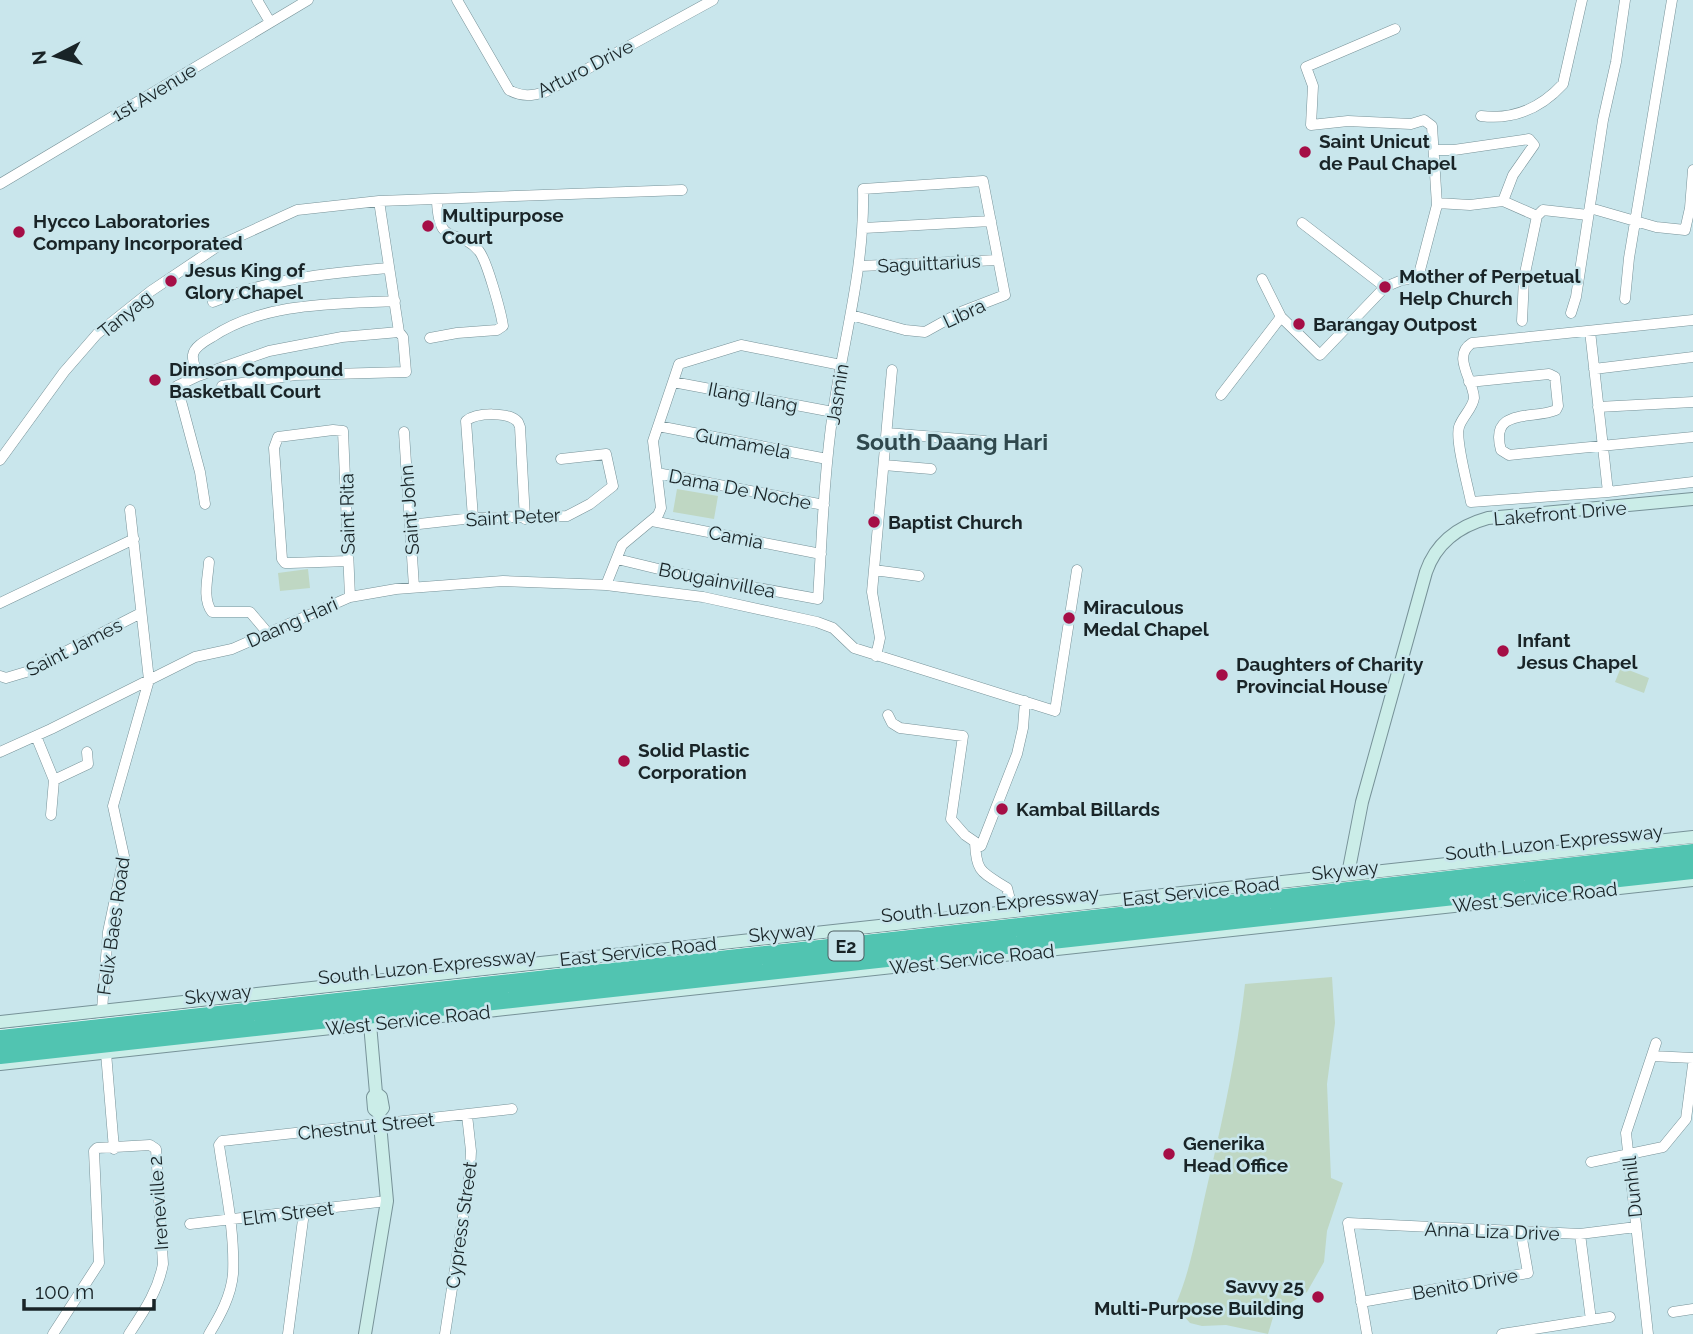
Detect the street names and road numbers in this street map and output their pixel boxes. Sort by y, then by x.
street label: Arturo Drive [533,34,637,102]
street label: 1st Avenue [108,58,200,126]
street label: Saguittarius [877,249,981,277]
street label: Tanyag [94,286,156,342]
street label: Libra [939,294,989,332]
street label: Jasmin [821,362,853,426]
street label: Ilang Ilang [706,378,800,416]
street label: Gumamela [693,423,793,463]
street label: Saint John [395,464,423,556]
street label: Dama De Noche [667,464,813,514]
street label: Saint Rita [335,473,359,555]
street label: Lakefront Drive [1493,496,1627,530]
street label: Saint Peter [465,504,561,530]
street label: Camia [707,521,765,553]
street label: Bougainvillea [657,558,777,602]
street label: Daang Hari [243,592,341,652]
street label: Saint James [22,613,126,681]
street label: South Luzon Expressway [1444,820,1664,864]
street label: Felix Baes Road [92,856,134,996]
street label: Skyway [1310,856,1380,884]
street label: East Service Road [1121,872,1281,910]
street label: West Service Road [1451,877,1619,917]
street label: South Luzon Expressway [880,882,1100,926]
street label: Skyway [747,918,817,946]
road number: E2 [828,931,864,960]
street label: East Service Road [558,932,718,970]
street label: West Service Road [888,939,1056,979]
street label: South Luzon Expressway [317,944,537,988]
street label: Skyway [183,980,253,1008]
street label: West Service Road [324,1000,492,1040]
street label: Chestnut Street [297,1108,436,1144]
street label: Dunhill [1618,1154,1646,1219]
street label: Ireneville 2 [144,1155,172,1251]
street label: Cypress Street [441,1159,481,1290]
street label: Elm Street [241,1196,335,1230]
street label: Anna Liza Drive [1424,1218,1560,1244]
street label: Benito Drive [1411,1264,1519,1304]

